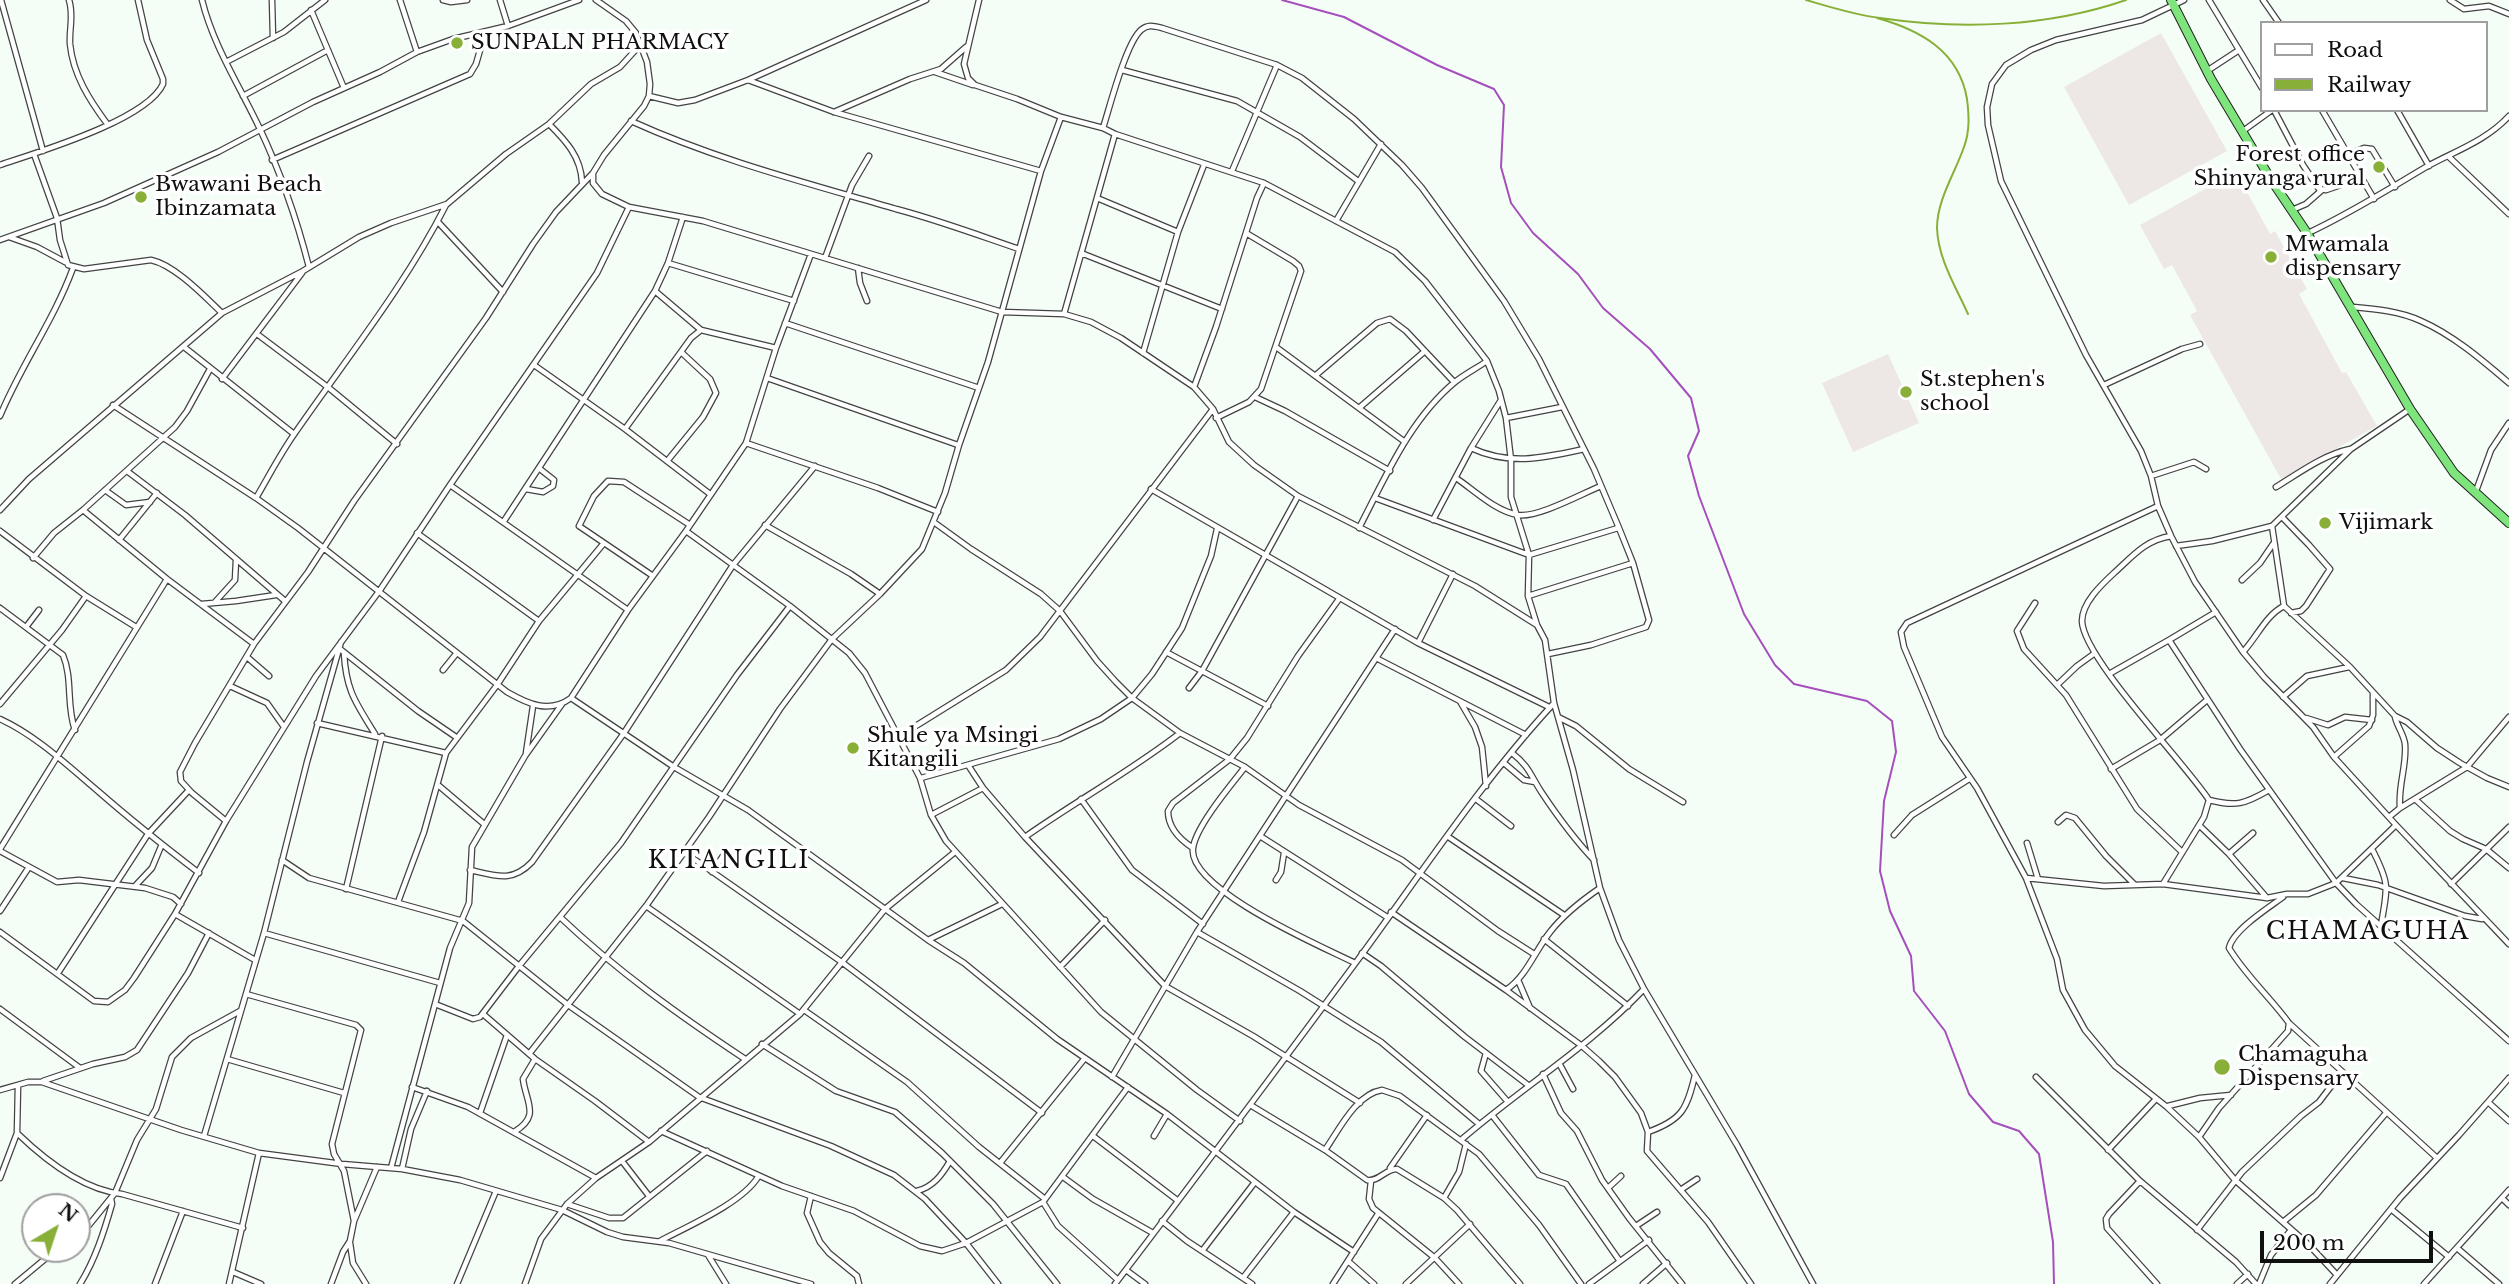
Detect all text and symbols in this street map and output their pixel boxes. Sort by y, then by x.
legend [2260,21,2488,112]
place label: SUNPALN PHARMACY [471,30,729,56]
marker: SUNPALN PHARMACY [449,35,465,51]
text: Road [2327,37,2383,63]
text: Railway [2327,72,2411,98]
place label: Forest office Shinyanga rural [2194,142,2365,192]
marker: Forest office Shinyanga rural [2371,159,2387,175]
place label: Bwawani Beach Ibinzamata [155,172,322,222]
marker: Bwawani Beach Ibinzamata [133,189,149,205]
place label: Mwamala dispensary [2285,232,2401,282]
marker: Mwamala dispensary [2263,249,2279,265]
place label: St.stephen's school [1920,367,2045,417]
marker: St.stephen's school [1898,384,1914,400]
place label: Vijimark [2339,510,2433,536]
marker: Vijimark [2317,515,2333,531]
place label: Shule ya Msingi Kitangili [867,723,1039,773]
marker: Shule ya Msingi Kitangili [845,740,861,756]
district label: KITANGILI [649,847,809,875]
district label: CHAMAGUHA [2267,918,2469,946]
place label: Chamaguha Dispensary [2238,1042,2368,1092]
marker: Chamaguha Dispensary [2212,1057,2232,1077]
north arrow [21,1193,91,1263]
text: N [54,1198,82,1227]
scale bar [2264,1218,2437,1262]
text: 200 m [2273,1230,2344,1256]

